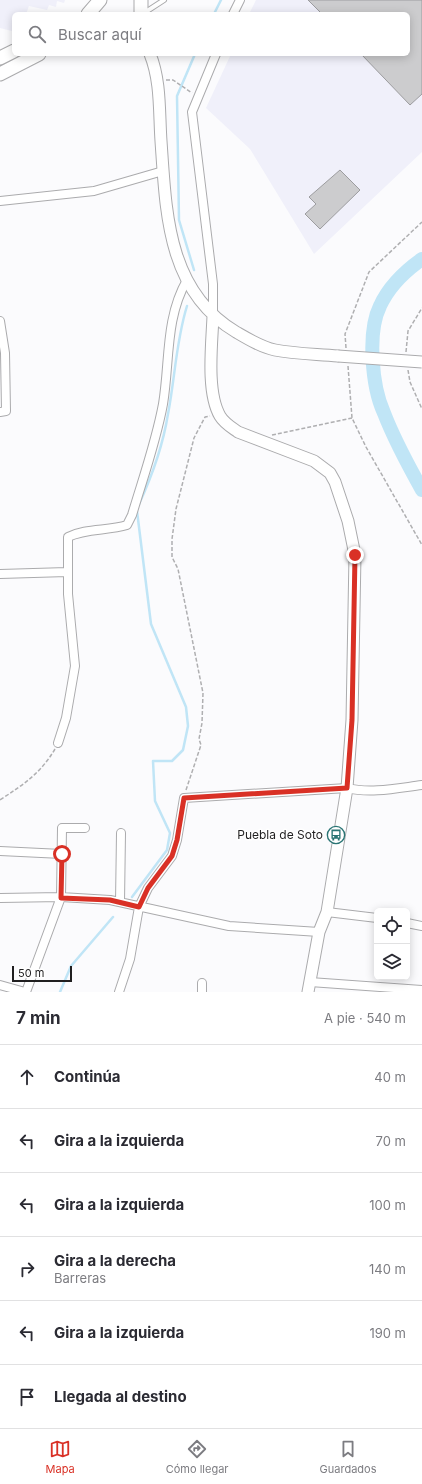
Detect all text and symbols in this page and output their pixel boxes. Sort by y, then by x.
search box [12,12,410,56]
icon: search [26,23,48,45]
text: Buscar aquí [58,25,142,44]
route end [346,546,364,564]
bus stop icon: Puebla de Soto [326,825,346,845]
place label: Puebla de Soto [237,827,323,842]
route start [53,845,71,863]
map controls [374,908,410,980]
button: locate [374,908,410,944]
button: layers [374,944,410,980]
scale bar [12,964,72,983]
text: 50 m [18,966,44,980]
text: 7 min [16,1008,61,1028]
text: A pie · 540 m [324,1010,406,1026]
icon: ahead [16,1066,38,1088]
text: Continúa [54,1067,121,1086]
text: 40 m [374,1069,406,1085]
icon: left [16,1130,38,1152]
text: Gira a la izquierda [54,1131,184,1150]
text: 70 m [376,1133,406,1149]
icon: left [16,1194,38,1216]
text: Gira a la izquierda [54,1195,184,1214]
text: 100 m [369,1197,406,1213]
text: Gira a la derecha [54,1251,176,1270]
icon: right [16,1258,38,1280]
text: 140 m [369,1261,406,1277]
text: Barreras [54,1270,106,1286]
icon: left [16,1322,38,1344]
text: Gira a la izquierda [54,1323,184,1342]
text: 190 m [369,1325,406,1341]
icon: arrive [16,1386,38,1408]
text: Llegada al destino [54,1387,187,1406]
tab: Mapa [46,1438,75,1476]
tab: Cómo llegar [166,1438,229,1476]
tab: Guardados [320,1438,376,1476]

